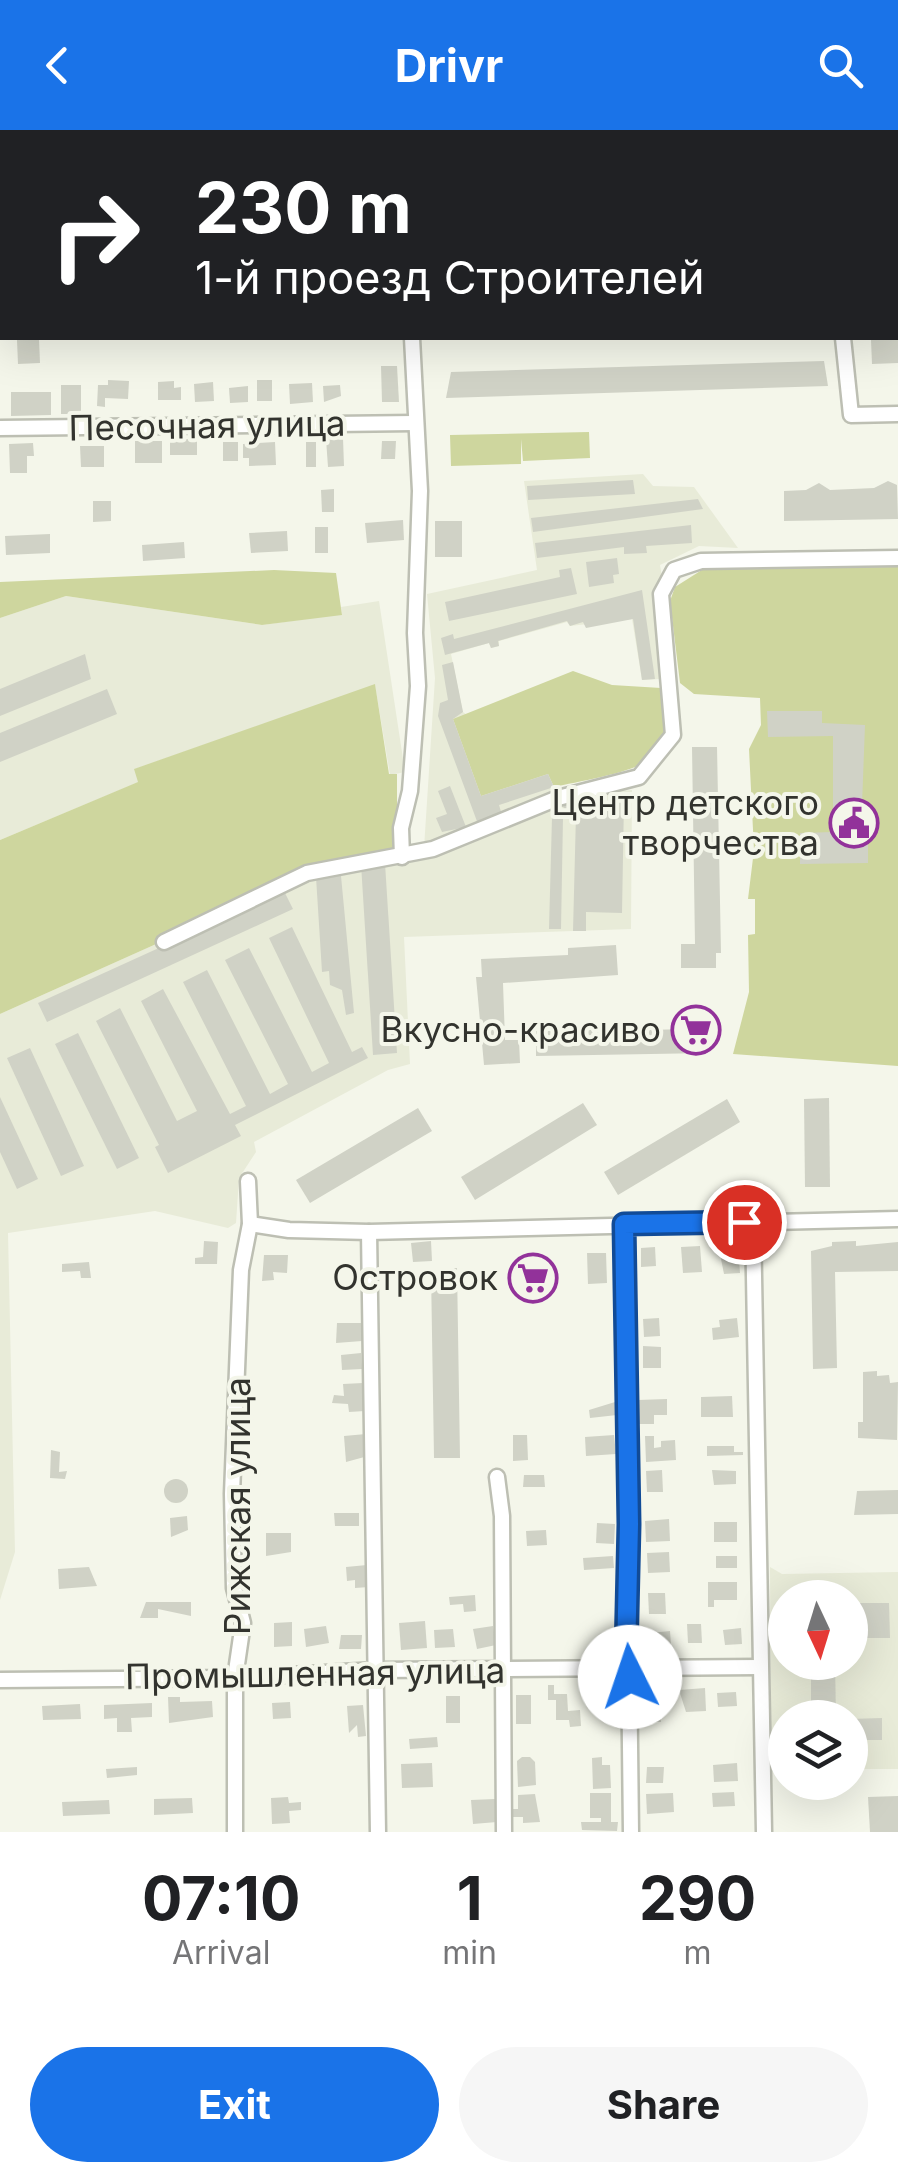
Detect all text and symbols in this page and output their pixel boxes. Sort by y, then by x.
icon: back [30,38,85,93]
text: Drivr [395,38,503,93]
icon: search [813,38,868,93]
text: 230 m [195,165,412,250]
icon: right [30,170,160,300]
text: 1-й проезд Строителей [195,250,705,305]
street label: Песочная улица [68,402,346,448]
place label: Центр детского творчества [552,781,819,863]
public building icon: Центр детского творчества [828,797,880,849]
supermarket icon: Вкусно-красиво [670,1004,722,1056]
place label: Вкусно-красиво [381,1008,661,1050]
pin [702,1180,787,1265]
icon: arrive [717,1195,772,1250]
supermarket icon: Островок [507,1252,559,1304]
place label: Островок [332,1256,498,1298]
street label: Рижская улица [216,1377,258,1635]
north arrow [768,1580,868,1680]
map controls [768,1580,868,1800]
position arrow [578,1625,682,1729]
street label: Промышленная улица [125,1649,505,1697]
button: layers [768,1700,868,1800]
text: 07:10 [142,1862,300,1934]
text: 1 [457,1862,483,1934]
text: 290 [639,1862,756,1934]
text: Arrival [172,1933,270,1972]
text: min [442,1933,497,1972]
text: m [683,1933,712,1972]
button: Exit [30,2047,439,2162]
button: Share [459,2047,868,2162]

